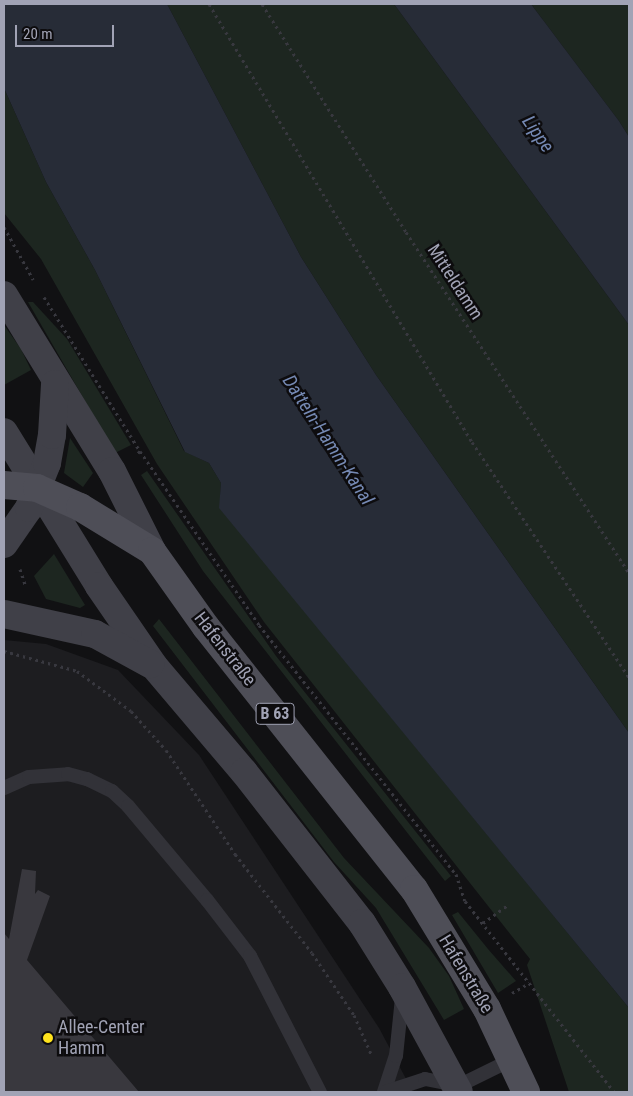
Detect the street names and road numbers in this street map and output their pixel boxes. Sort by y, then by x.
street label: Mitteldamm [423,240,487,324]
street label: Hafenstraße [190,608,260,690]
road number: B 63 [255,701,295,728]
street label: Hafenstraße [434,931,498,1017]

